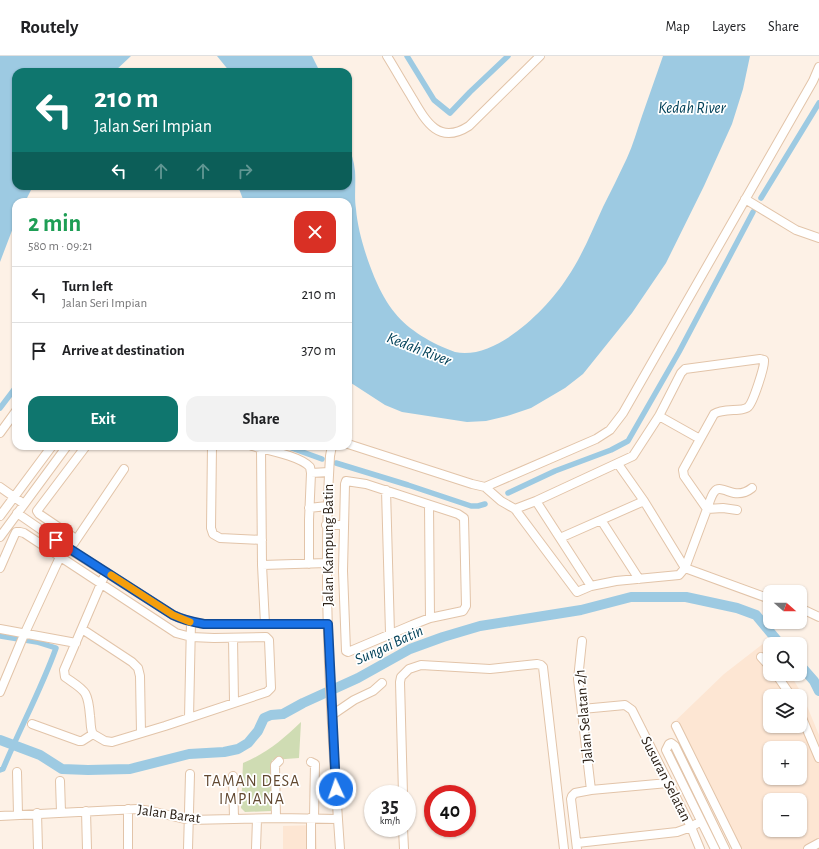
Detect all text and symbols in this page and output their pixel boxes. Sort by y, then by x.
text: Routely [20,18,79,37]
text: Map [665,20,690,34]
text: Layers [712,20,746,34]
text: Share [768,20,799,34]
icon: left [28,84,80,136]
text: 210 m [94,85,159,113]
water label: Kedah River [658,100,726,116]
text: Jalan Seri Impian [94,118,212,136]
icon: left [108,160,130,182]
icon: ahead [150,160,172,182]
icon: ahead [192,160,214,182]
icon: right [234,160,256,182]
button: close [294,211,336,253]
text: 2 min [28,212,81,236]
text: 580 m · 09:21 [28,240,93,253]
text: Turn left [62,279,113,294]
icon: left [28,284,50,306]
text: 210 m [302,287,336,302]
text: Jalan Seri Impian [62,297,147,310]
water label: Kedah River [385,329,454,369]
icon: arrive [28,340,50,362]
text: Arrive at destination [62,343,185,358]
text: 370 m [301,343,336,358]
button: Exit [28,396,178,442]
button: Share [186,396,336,442]
street label: Jalan Kampung Batin [321,484,336,606]
pin [39,523,73,557]
icon: arrive [45,529,67,551]
north arrow [763,585,807,629]
map controls [763,585,807,837]
water label: Sungai Batin [352,622,426,668]
button: search [763,637,807,681]
street label: Jalan Selatan 2/1 [572,668,596,764]
button: layers [763,689,807,733]
street label: Susuran Selatan [638,734,694,824]
button: + [763,741,807,785]
position arrow [315,768,357,810]
district label: TAMAN DESA IMPIANA [204,773,300,807]
speed limit sign: 40 [424,785,476,837]
button: − [763,793,807,837]
text: 35 [381,796,399,816]
street label: Jalan Barat [137,802,202,826]
text: km/h [380,816,400,826]

